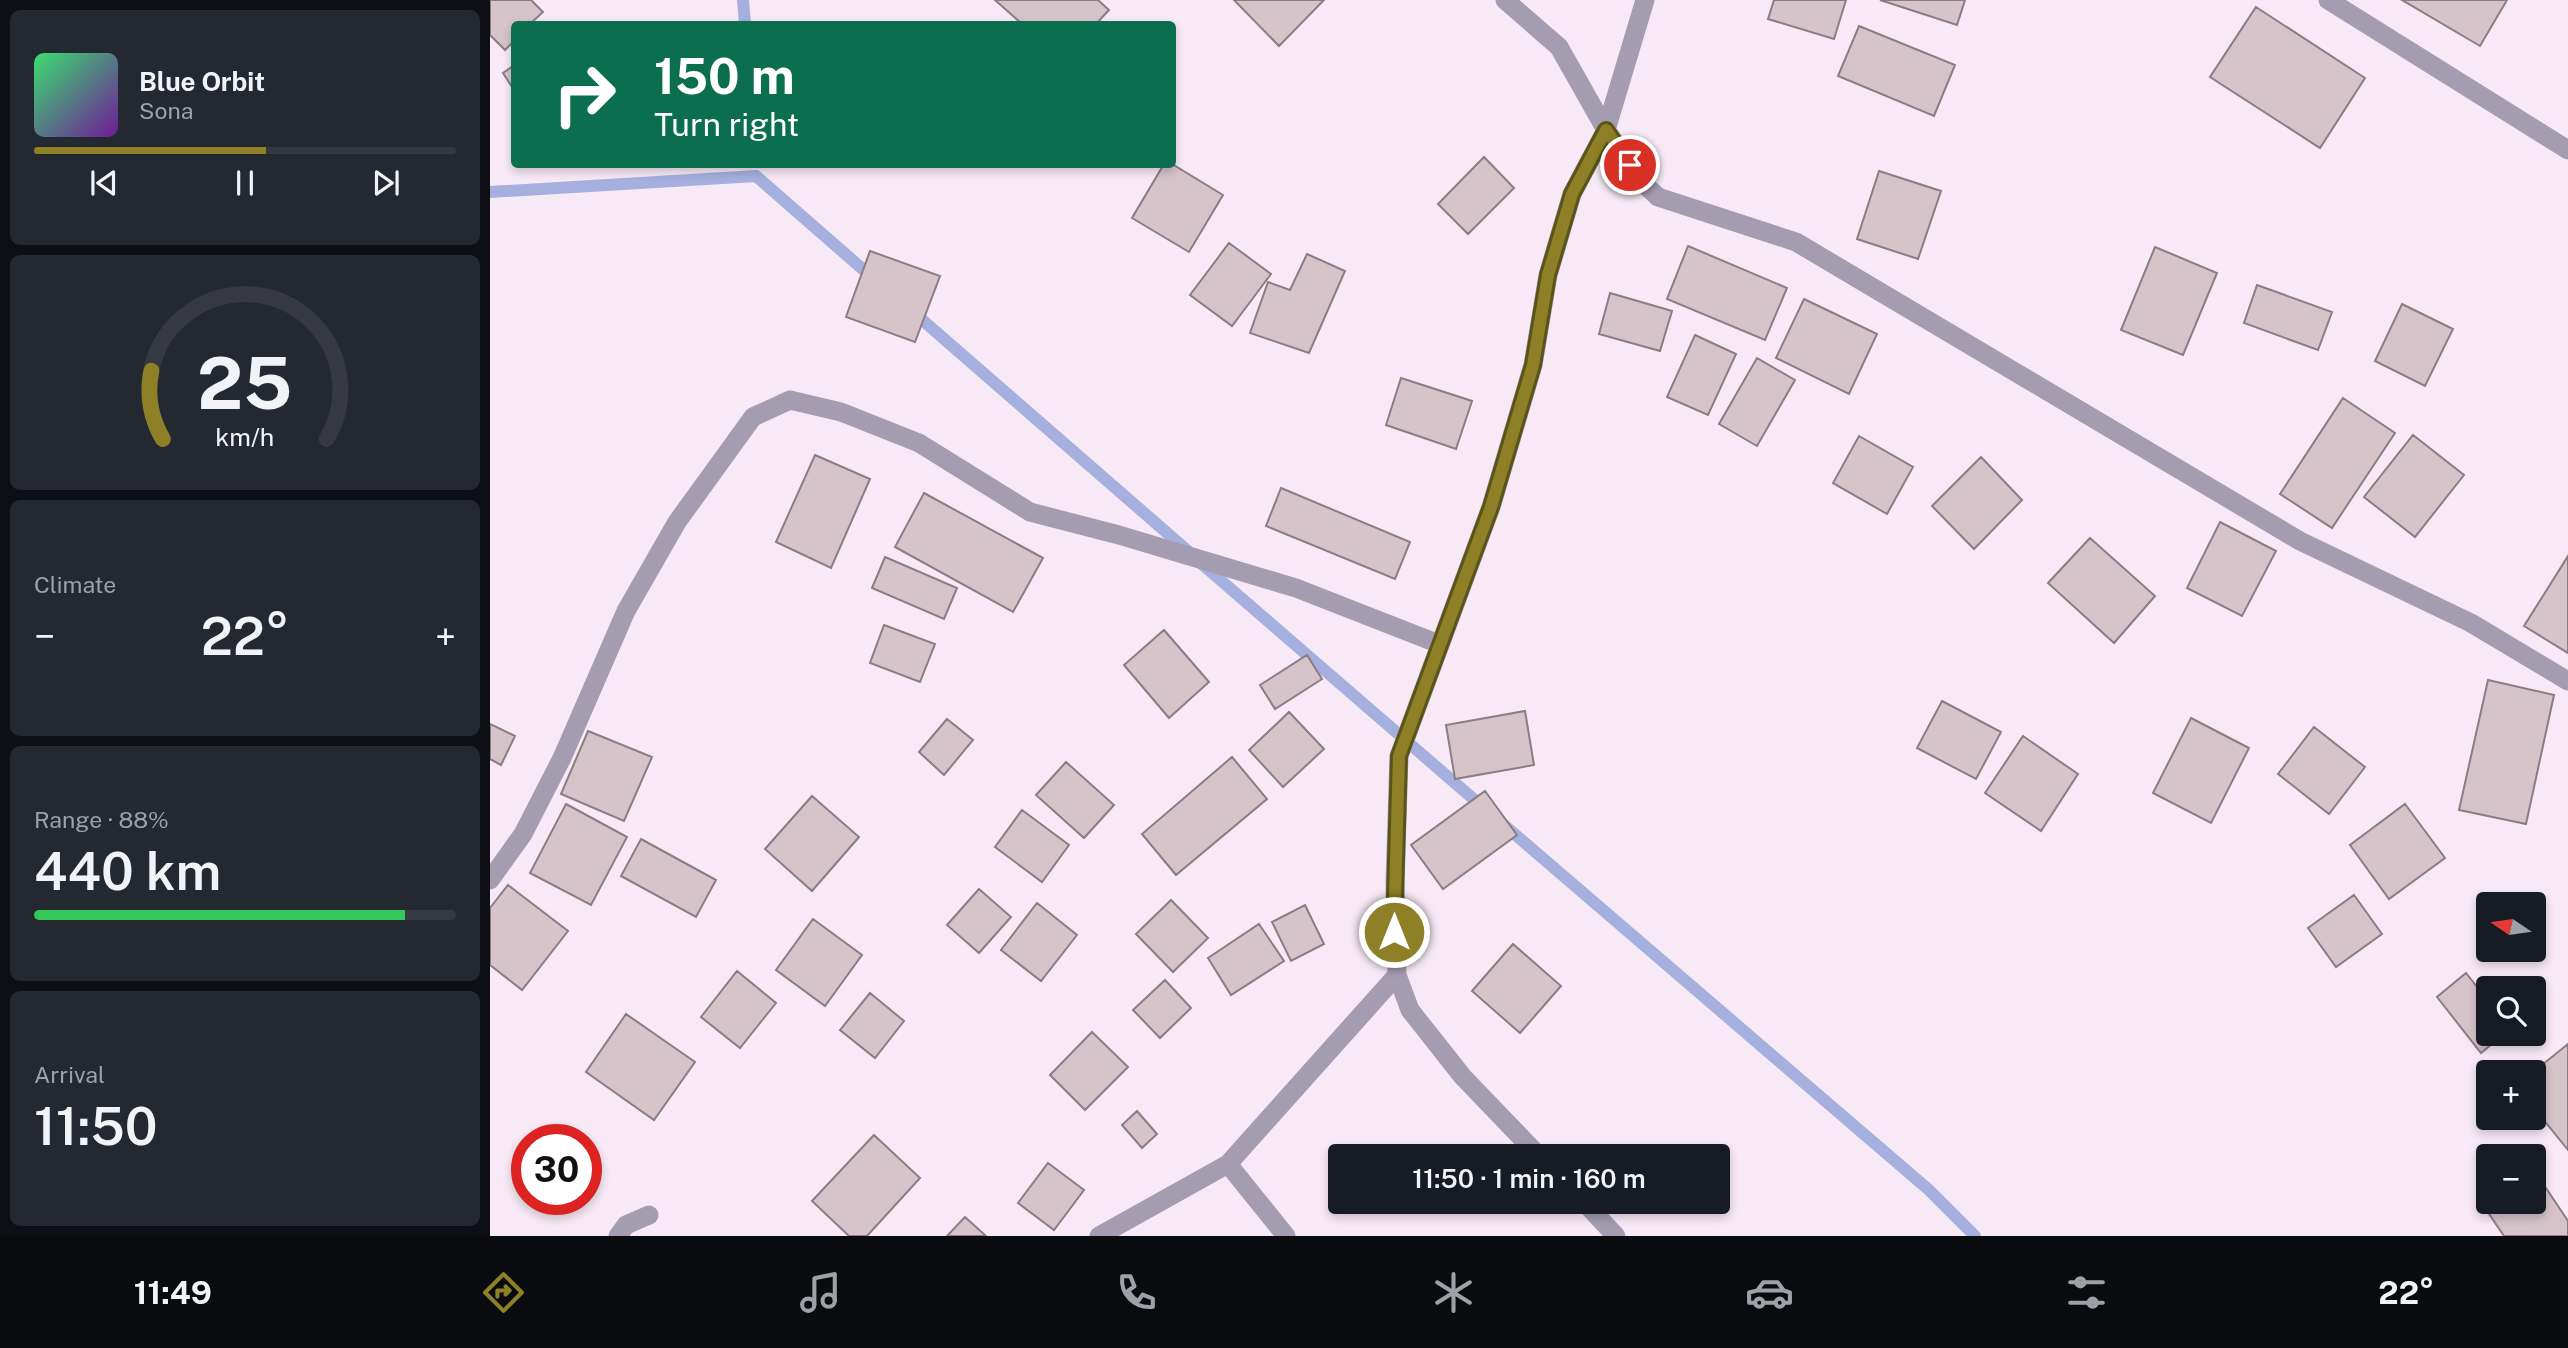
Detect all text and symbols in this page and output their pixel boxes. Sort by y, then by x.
text: 150 m [654,47,795,105]
icon: right [539,49,630,140]
text: Blue Orbit [139,66,265,97]
text: Sona [139,97,193,124]
text: Turn right [654,106,799,143]
pin [1600,135,1660,195]
icon: arrive [1611,146,1649,184]
icon: previous [85,164,123,202]
icon: pause [226,164,264,202]
icon: next [367,164,405,202]
text: 25 [197,340,293,425]
text: km/h [216,422,274,452]
text: Climate [34,571,116,598]
text: 22° [201,606,289,667]
text: − [34,614,55,659]
text: + [435,614,456,659]
text: Range · 88% [34,806,169,833]
text: 440 km [34,841,221,902]
north arrow [2476,892,2546,962]
map controls [2476,892,2546,1214]
position arrow [1357,895,1431,969]
button: search [2476,976,2546,1046]
button: + [2476,1060,2546,1130]
text: Arrival [34,1061,105,1088]
text: 11:50 [34,1096,158,1157]
speed limit sign: 30 [511,1124,602,1215]
button: − [2476,1144,2546,1214]
text: 11:50 · 1 min · 160 m [1412,1163,1646,1194]
icon: directions [479,1268,528,1317]
icon: music [796,1268,845,1317]
icon: phone [1112,1268,1161,1317]
icon: climate [1429,1268,1478,1317]
icon: car [1745,1268,1794,1317]
icon: filters [2062,1268,2111,1317]
text: 11:49 [134,1274,212,1311]
text: 22° [2378,1274,2434,1311]

